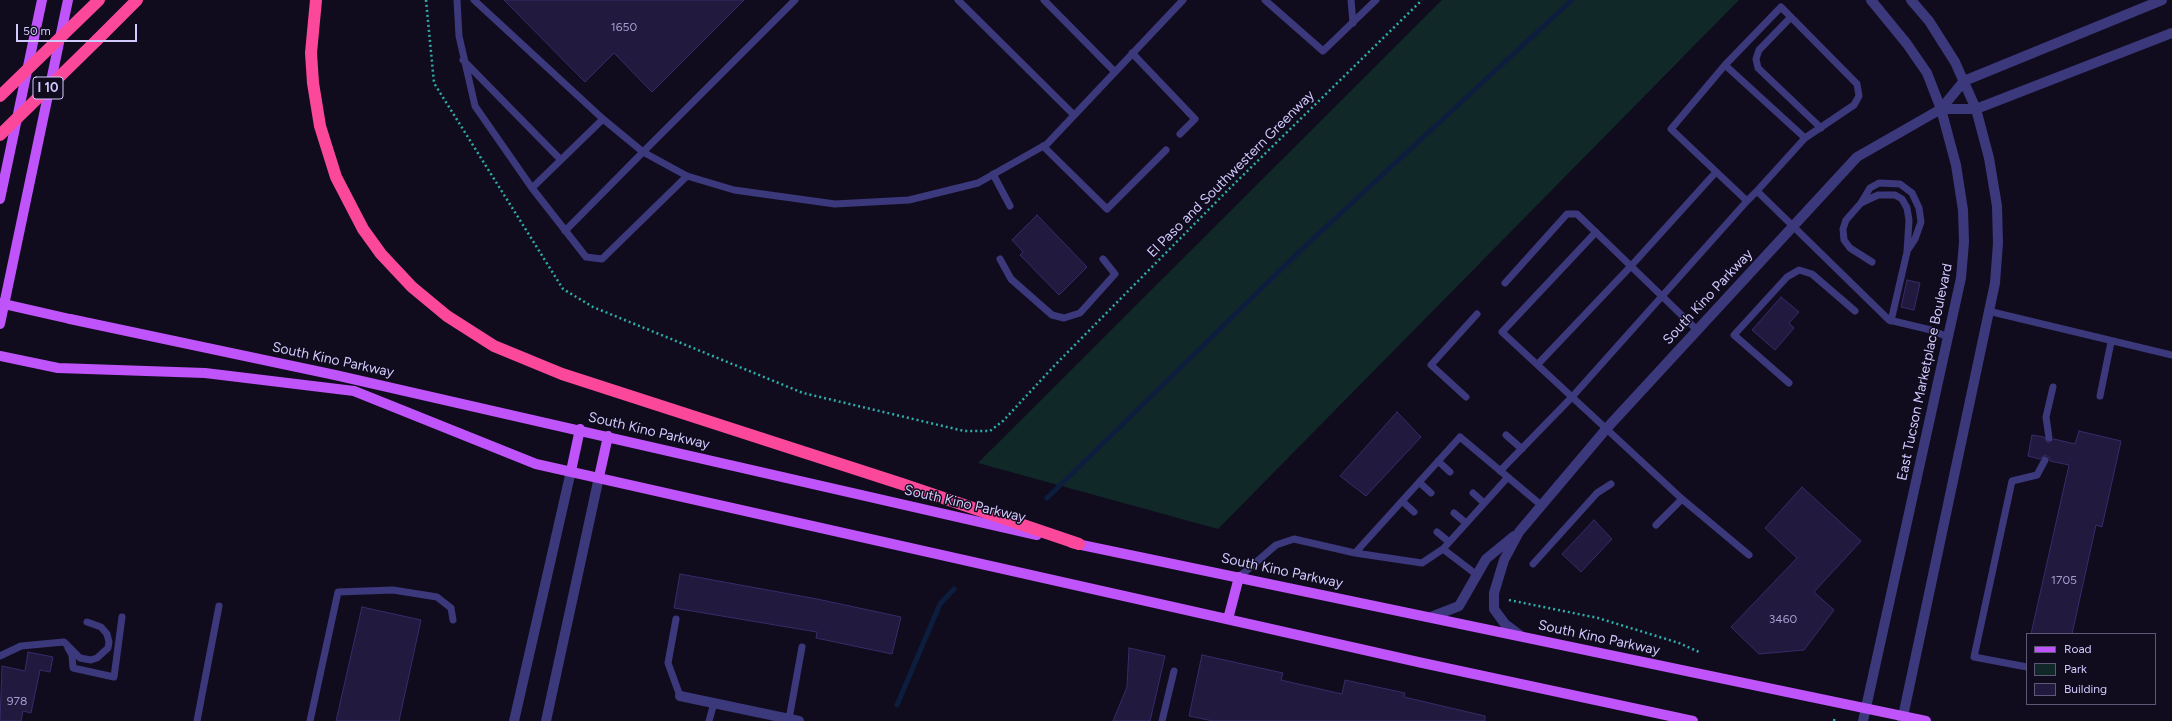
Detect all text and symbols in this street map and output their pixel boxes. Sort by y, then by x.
scale bar [18,16,139,42]
house number: 1650 [611,20,637,34]
text: 50 m [23,24,51,38]
road number: I 10 [33,77,63,99]
street label: El Paso and Southwestern Greenway [1144,87,1318,261]
street label: South Kino Parkway [1660,246,1756,348]
street label: East Tucson Marketplace Boulevard [1894,262,1956,482]
street label: South Kino Parkway [271,339,395,381]
street label: South Kino Parkway [587,409,711,453]
street label: South Kino Parkway [903,482,1027,526]
street label: South Kino Parkway [1220,550,1344,592]
house number: 1705 [2051,573,2077,587]
house number: 3460 [1769,612,1797,626]
street label: South Kino Parkway [1537,617,1661,659]
legend [2026,633,2156,705]
text: Road [2064,642,2092,656]
text: Park [2064,662,2087,676]
text: Building [2064,682,2107,696]
house number: 978 [7,694,27,708]

